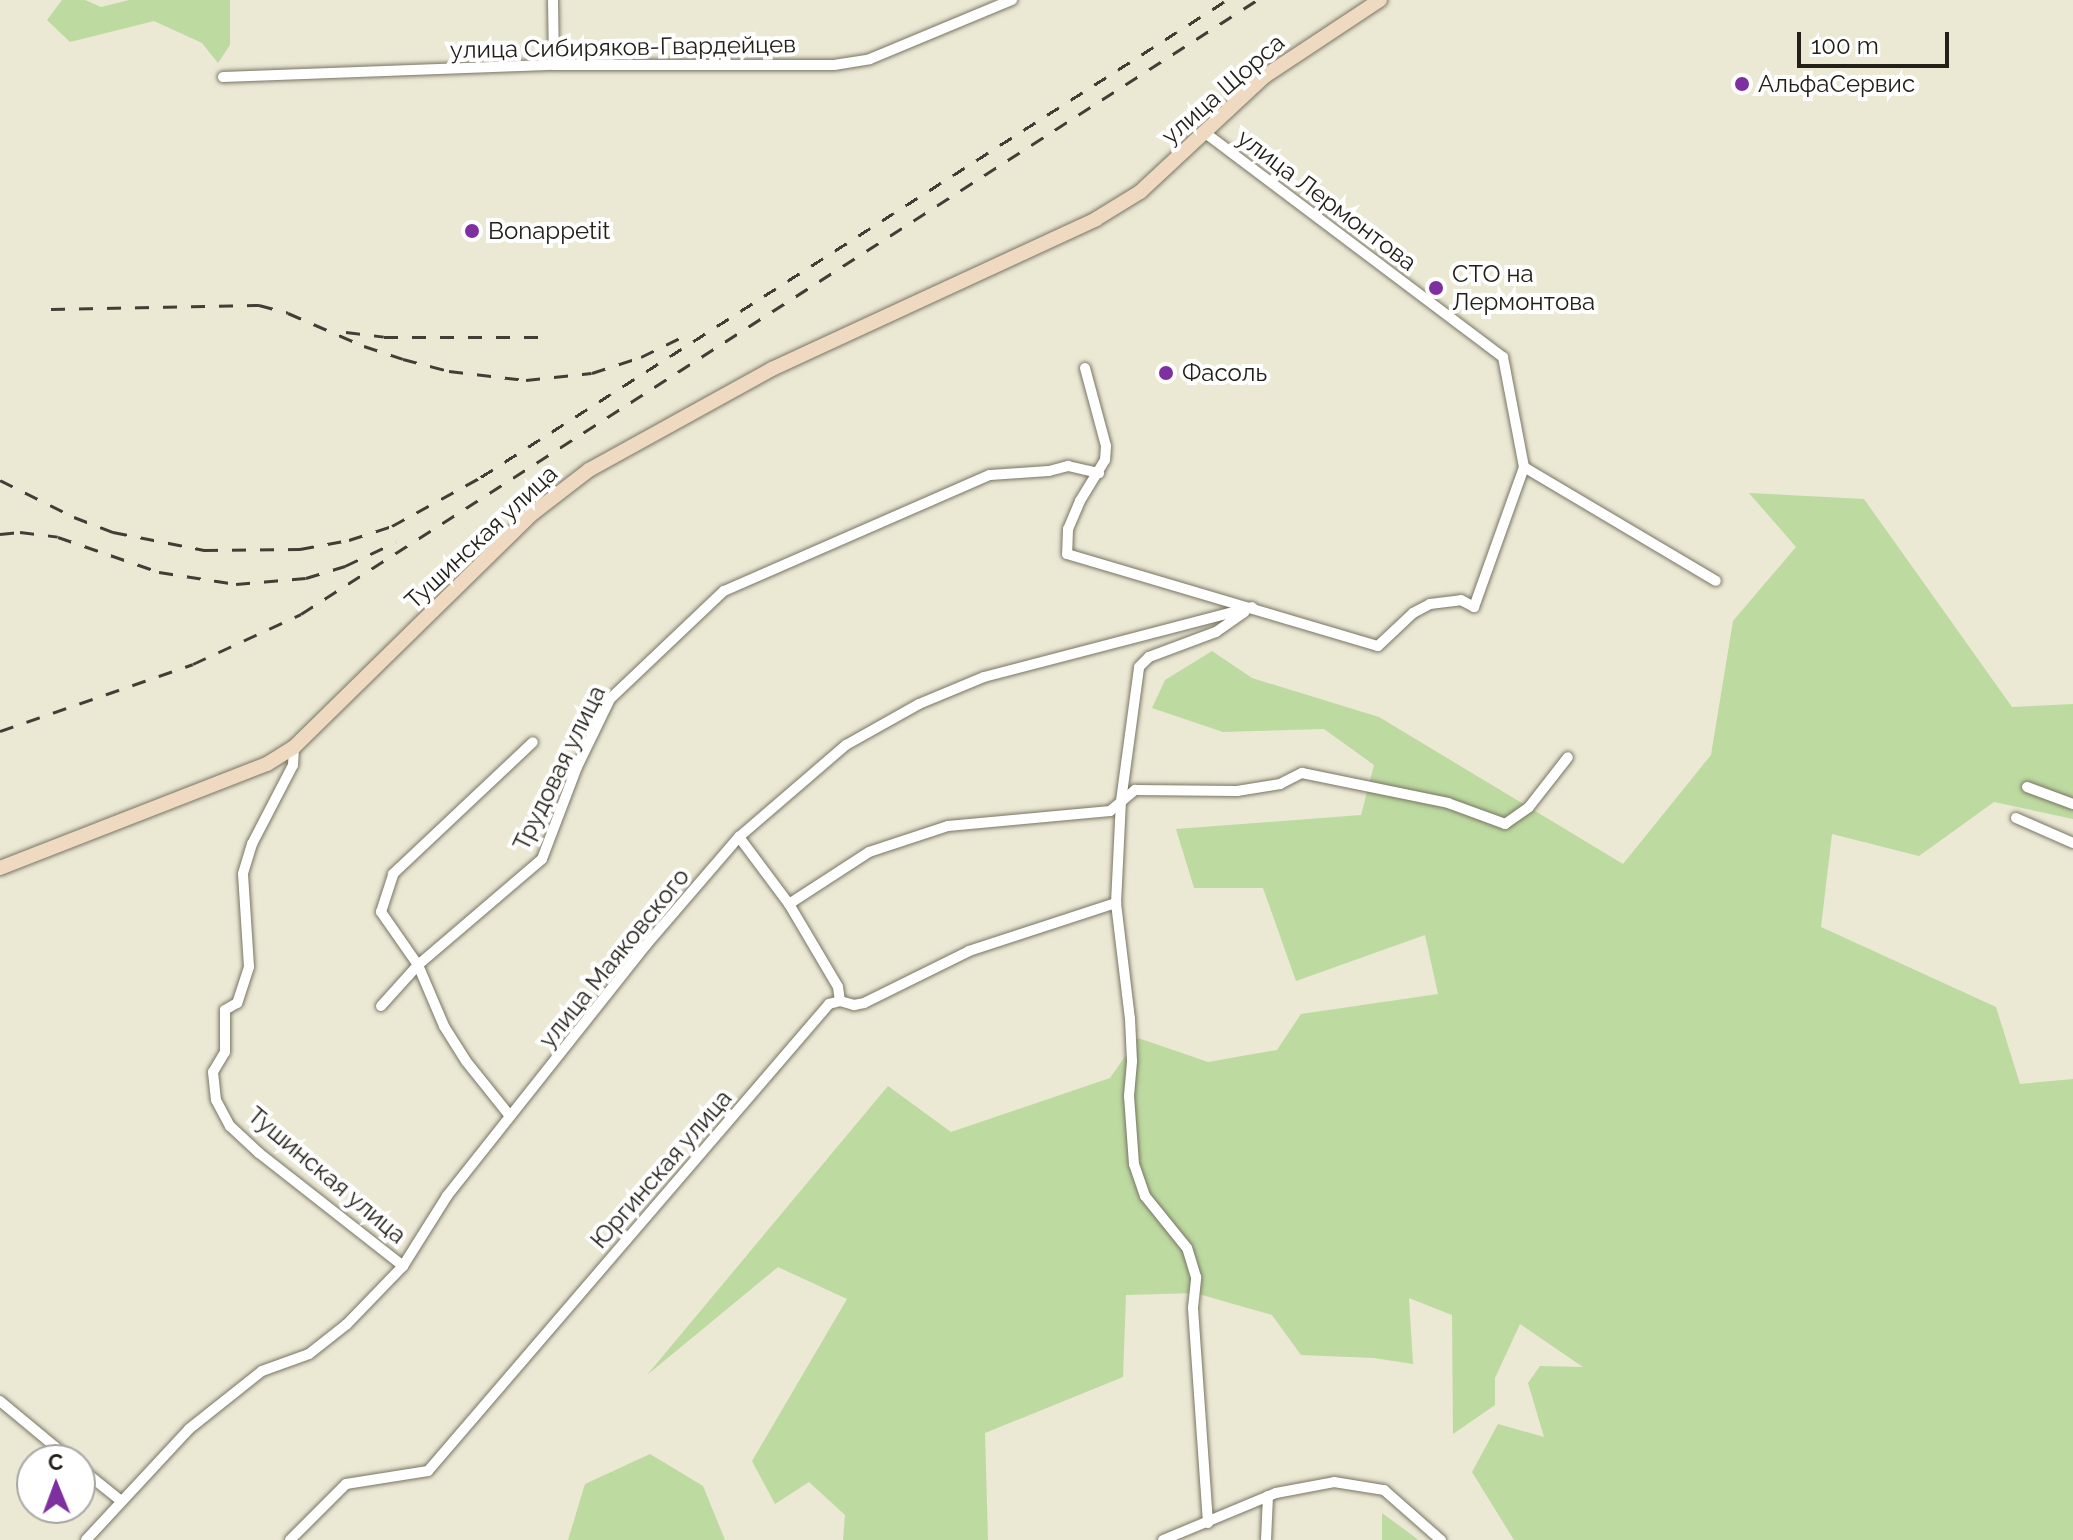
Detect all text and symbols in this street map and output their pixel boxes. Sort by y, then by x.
scale bar [1801,16,1953,66]
street label: улица Щорса [1156,28,1290,150]
street label: улица Сибиряков-Гвардейцев [450,30,796,64]
text: 100 m [1811,31,1879,60]
place label: АльфаСервис [1758,70,1915,98]
marker: АльфаСервис [1733,75,1751,93]
street label: улица Лермонтова [1232,123,1422,277]
place label: Bonappetit [488,217,610,245]
marker: Bonappetit [463,222,481,240]
place label: СТО на Лермонтова [1452,260,1595,316]
marker: СТО на Лермонтова [1427,279,1445,297]
place label: Фасоль [1182,359,1267,387]
marker: Фасоль [1157,364,1175,382]
street label: Тушинская улица [399,459,563,615]
street label: Трудовая улица [507,681,611,855]
street label: улица Маяковского [533,862,695,1054]
street label: Юргинская улица [584,1084,738,1254]
street label: Тушинская улица [242,1100,412,1250]
north arrow [16,1444,96,1524]
text: С [48,1449,63,1475]

